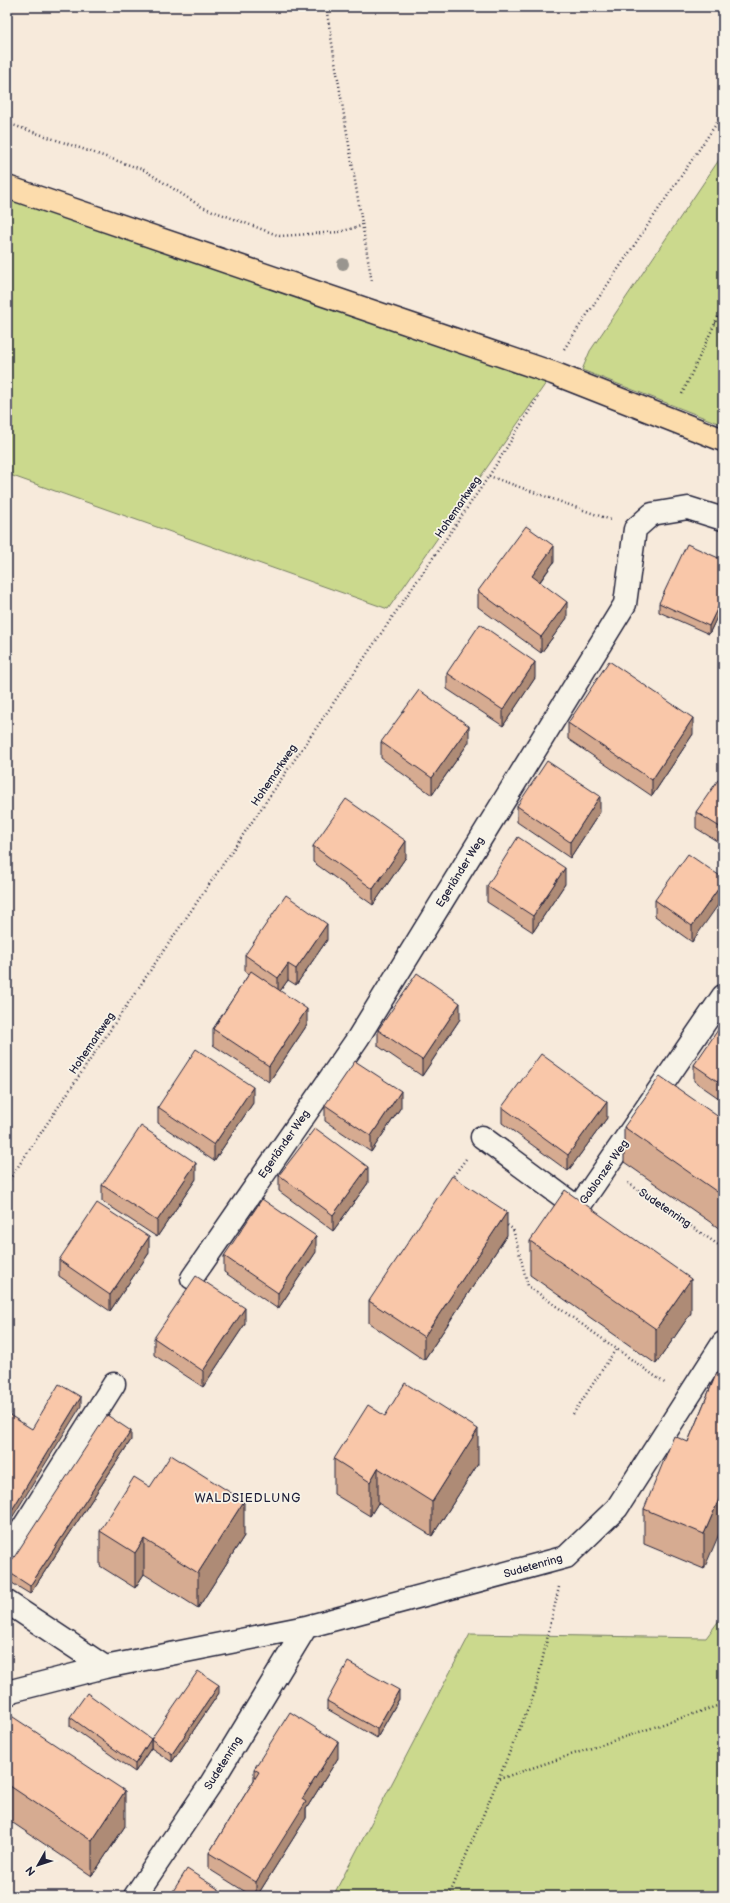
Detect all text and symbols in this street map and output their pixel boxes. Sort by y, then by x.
street label: Hohemarkweg [433,474,483,540]
street label: Hohemarkweg [249,742,299,808]
street label: Egerländer Weg [433,834,487,910]
street label: Hohemarkweg [67,1010,117,1076]
street label: Egerländer Weg [256,1107,312,1181]
street label: Gablonzer Weg [577,1137,631,1207]
street label: Sudetenring [636,1186,694,1230]
district label: WALDSIEDLUNG [195,1491,301,1506]
street label: Sudetenring [502,1551,564,1581]
street label: Sudetenring [201,1734,245,1792]
north arrow [18,1845,58,1885]
text: N [23,1864,38,1878]

